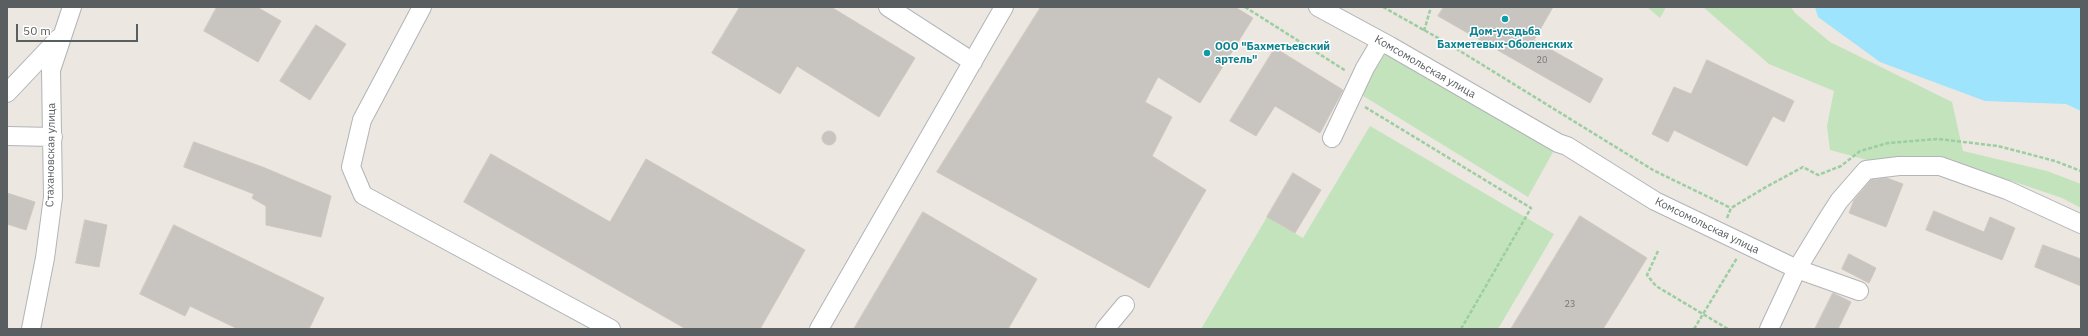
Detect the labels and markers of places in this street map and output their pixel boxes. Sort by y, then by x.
marker: Дом-усадьба Бахметевых-Оболенских [1500,14,1510,24]
place label: Дом-усадьба Бахметевых-Оболенских [1437,25,1573,51]
place label: ООО "Бахметьевский артель" [1215,40,1330,66]
marker: ООО "Бахметьевский артель" [1202,48,1212,58]

